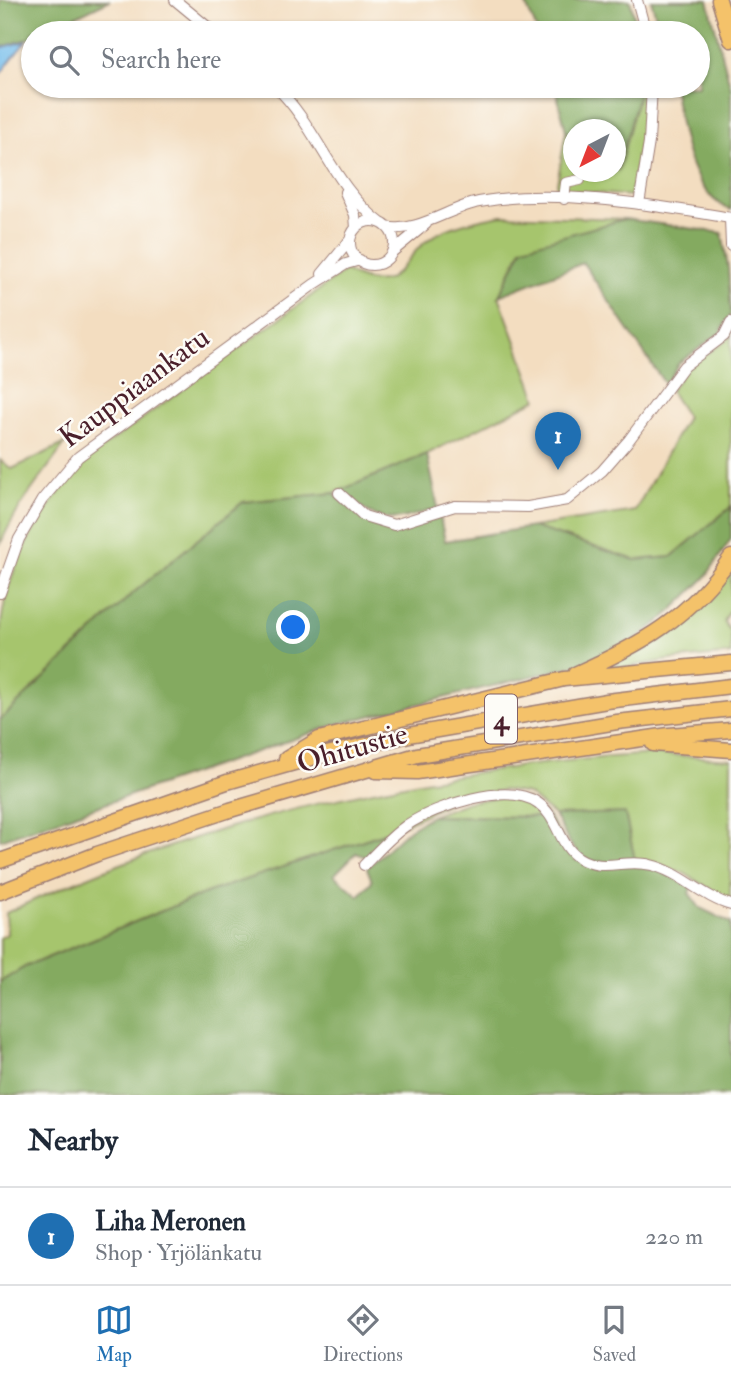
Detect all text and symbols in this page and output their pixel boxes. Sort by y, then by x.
search box [21,21,710,98]
icon: search [45,41,83,79]
text: Search here [101,44,221,76]
north arrow [563,119,626,182]
street label: Kauppiaankatu [52,319,217,456]
pin: 1 [535,412,581,470]
your location [276,610,310,644]
road number: 4 [485,694,517,744]
street label: Ohitustie [293,715,412,782]
text: Nearby [28,1122,118,1159]
text: Liha Meronen [95,1206,246,1238]
text: 1 [47,1222,55,1251]
text: 220 m [645,1222,703,1251]
text: Shop · Yrjölänkatu [95,1238,262,1267]
tab: Map [95,1301,133,1367]
tab: Directions [323,1301,403,1367]
tab: Saved [593,1301,636,1367]

